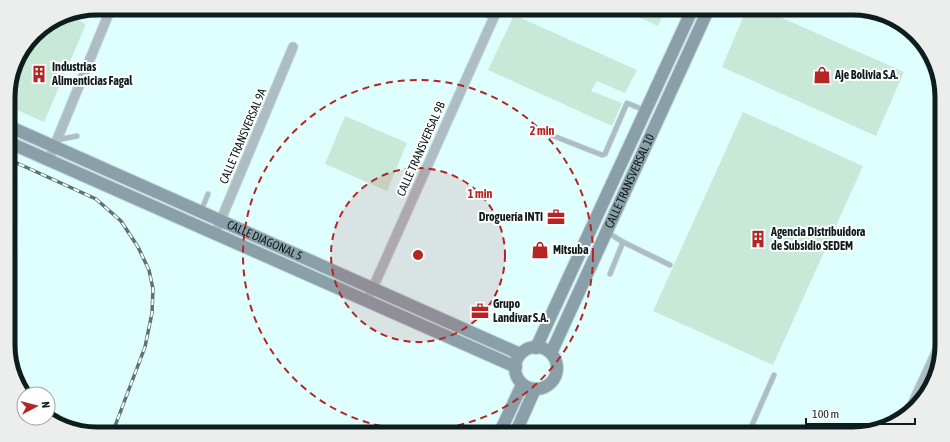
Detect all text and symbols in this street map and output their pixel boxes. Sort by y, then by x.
place label: Industrias Alimenticias Fagal [51,60,133,88]
building icon: Industrias Alimenticias Fagal [29,64,49,84]
shop icon: Aje Bolivia S.A. [812,65,832,85]
place label: Aje Bolivia S.A. [834,68,898,82]
street label: CALLE TRANSVERSAL 9A [217,86,269,186]
street label: CALLE TRANSVERSAL 9B [394,99,448,198]
text: 2 min [530,124,554,138]
street label: CALLE TRANSVERSAL 10 [602,131,658,231]
text: 1 min [468,187,492,201]
office icon: Droguería INTI [546,207,566,227]
place label: Droguería INTI [479,210,543,224]
street label: CALLE DIAGONAL 5 [225,217,305,263]
place label: Agencia Distribuidora de Subsidio SEDEM [770,225,866,253]
building icon: Agencia Distribuidora de Subsidio SEDEM [748,229,768,249]
shop icon: Mitsuba [530,240,550,260]
place label: Mitsuba [553,243,589,257]
centre of rings [411,248,425,262]
place label: Grupo Landívar S.A. [493,297,548,325]
office icon: Grupo Landívar S.A. [470,301,490,321]
north arrow [16,386,56,426]
scale bar [806,400,915,426]
text: N [40,401,52,409]
text: 100 m [812,407,839,421]

